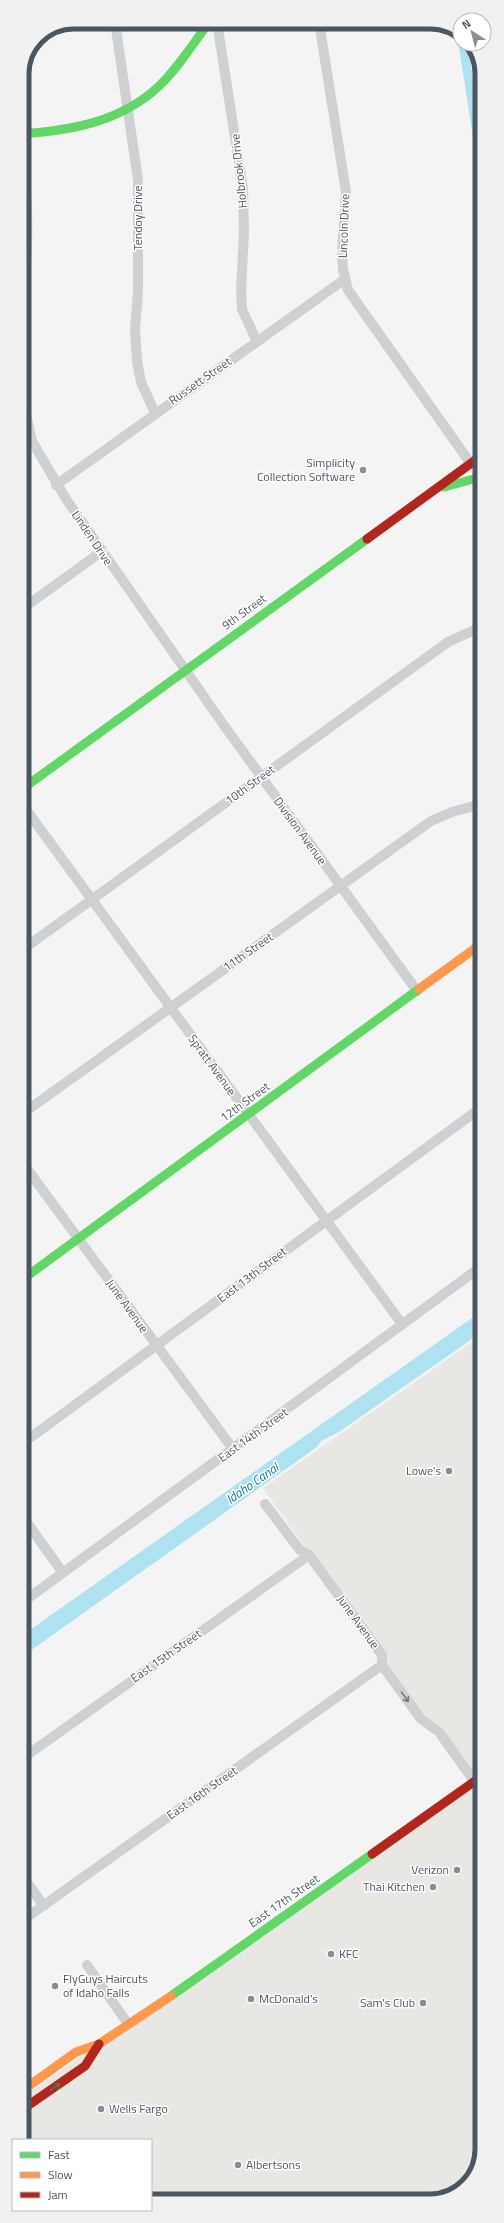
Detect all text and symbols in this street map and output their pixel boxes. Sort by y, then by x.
north arrow [452,12,492,52]
text: N [458,15,474,33]
street label: Holbrook Drive [225,133,252,209]
street label: Tendoy Drive [128,186,147,250]
street label: Lincoln Drive [333,193,354,259]
street label: Russett Street [164,351,236,409]
place label: Simplicity Collection Software [257,453,355,486]
marker: Simplicity Collection Software [358,465,368,475]
street label: Linden Drive [67,506,118,569]
street label: 9th Street [218,588,271,634]
street label: 10th Street [221,760,279,809]
street label: Division Avenue [269,793,332,869]
street label: 11th Street [219,927,277,976]
street label: Spratt Avenue [184,1030,241,1099]
street label: 12th Street [216,1077,274,1126]
street label: East 13th Street [213,1242,291,1307]
street label: June Avenue [101,1275,153,1337]
street label: East 14th Street [214,1402,292,1467]
water label: Idaho Canal [222,1456,284,1509]
place label: Lowe's [406,1461,441,1480]
marker: Lowe's [444,1466,454,1476]
street label: June Avenue [332,1591,384,1653]
street label: East 15th Street [126,1624,206,1687]
one-way arrow [401,1691,409,1702]
street label: East 16th Street [162,1761,242,1824]
place label: Verizon [411,1860,449,1879]
marker: Verizon [452,1865,462,1875]
street label: East 17th Street [244,1869,324,1932]
place label: Thai Kitchen [363,1877,425,1896]
marker: Thai Kitchen [428,1882,438,1892]
place label: KFC [339,1944,359,1963]
marker: KFC [326,1949,336,1959]
place label: FlyGuys Haircuts of Idaho Falls [63,1969,148,2002]
marker: FlyGuys Haircuts of Idaho Falls [50,1981,60,1991]
place label: McDonald's [259,1989,318,2008]
place label: Sam's Club [360,1993,415,2012]
marker: McDonald's [246,1994,256,2004]
marker: Sam's Club [418,1998,428,2008]
one-way arrow [49,2083,60,2091]
place label: Wells Fargo [109,2099,168,2118]
marker: Wells Fargo [96,2104,106,2114]
legend [12,2139,152,2211]
text: Fast [48,2145,71,2164]
place label: Albertsons [246,2155,301,2174]
marker: Albertsons [233,2160,243,2170]
text: Slow [48,2165,73,2184]
text: Jam [48,2185,68,2204]

